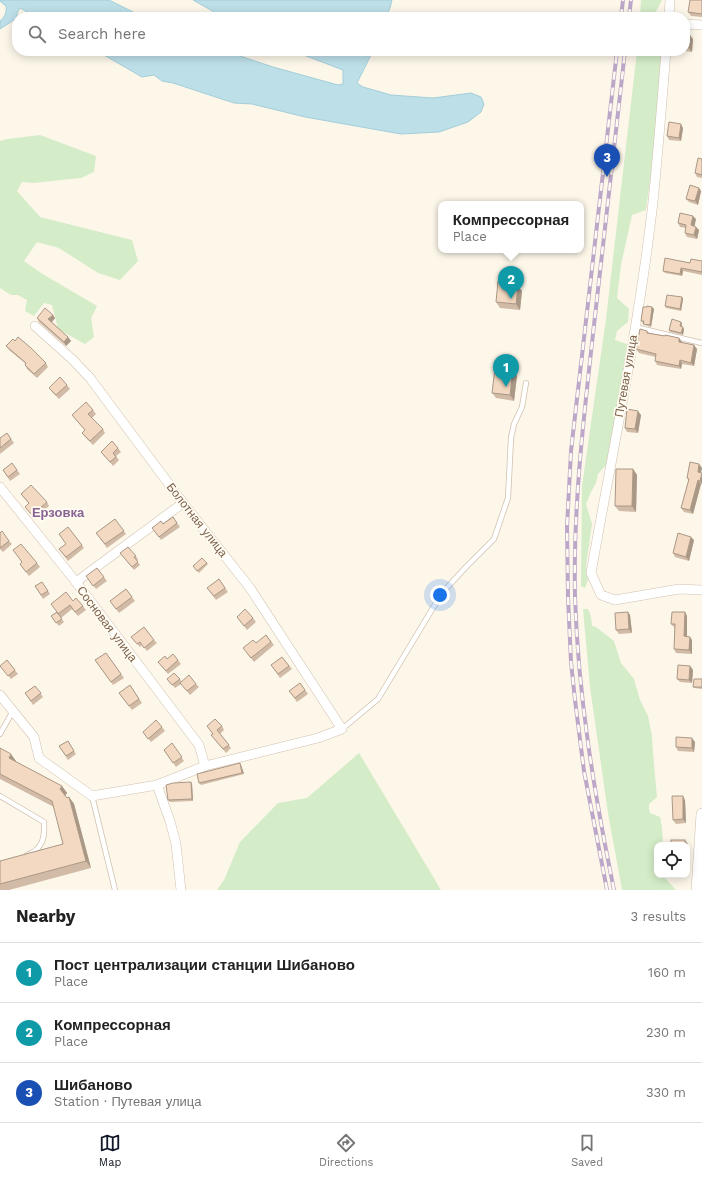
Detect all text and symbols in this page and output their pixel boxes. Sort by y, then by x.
search box [12,12,690,56]
icon: search [26,23,48,45]
text: Search here [58,25,146,43]
pin: 3 [594,144,620,177]
popup [438,201,584,253]
text: Компрессорная [453,211,569,229]
text: Place [453,229,487,244]
pin: 2 [498,266,524,299]
street label: Путевая улица [612,334,640,418]
pin: 1 [493,354,519,387]
street label: Болотная улица [164,480,230,560]
district label: Ерзовка [32,505,85,520]
street label: Сосновая улица [74,583,140,665]
your location [430,585,450,605]
map controls [654,842,690,878]
button: locate [654,842,690,878]
text: Nearby [16,906,75,926]
text: 3 results [631,909,686,924]
text: Пост централизации станции Шибаново [54,956,355,974]
text: 1 [26,965,32,980]
text: 160 m [648,965,686,980]
text: Place [54,974,88,989]
text: Компрессорная [54,1016,171,1034]
text: 2 [25,1025,33,1040]
text: 230 m [646,1025,686,1040]
text: Place [54,1034,88,1049]
text: Шибаново [54,1076,132,1094]
text: 3 [25,1085,33,1100]
text: 330 m [646,1085,686,1100]
text: Station · Путевая улица [54,1094,202,1109]
tab: Map [99,1132,121,1169]
tab: Directions [319,1132,373,1169]
tab: Saved [571,1132,603,1169]

